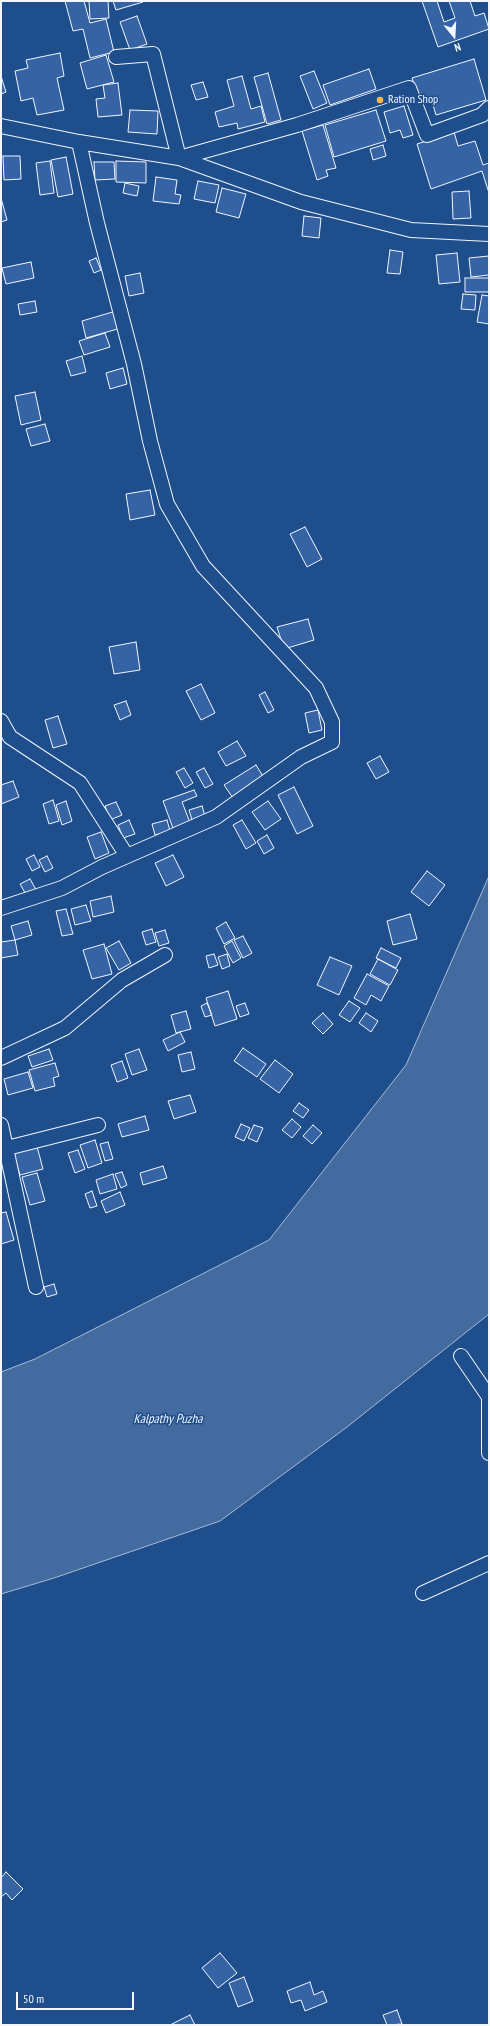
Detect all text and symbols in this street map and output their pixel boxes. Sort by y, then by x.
north arrow [434,16,474,56]
text: N [453,40,463,55]
place label: Ration Shop [388,93,438,107]
marker: Ration Shop [375,95,385,105]
water label: Kalpathy Puzha [134,1411,202,1427]
scale bar [18,1984,136,2010]
text: 50 m [23,1991,44,2006]

